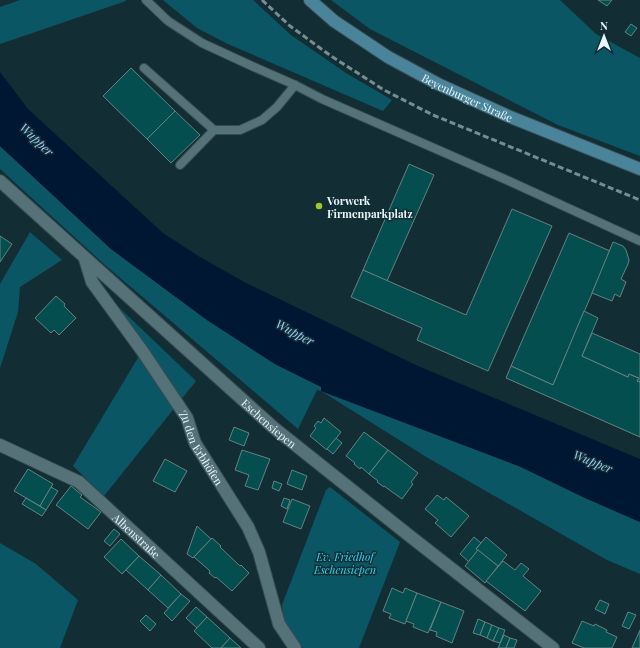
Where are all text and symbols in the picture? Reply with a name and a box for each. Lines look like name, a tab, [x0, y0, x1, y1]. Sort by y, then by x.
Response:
north arrow	[584, 16, 624, 56]
text: N	[600, 18, 608, 33]
street label: Beyenburger Straße	[420, 69, 515, 125]
water label: Wupper	[17, 119, 58, 160]
place label: Vorwerk Firmenparkplatz	[326, 193, 413, 221]
marker: Vorwerk Firmenparkplatz	[314, 201, 324, 211]
water label: Wupper	[273, 315, 318, 349]
street label: Eschensiepen	[239, 395, 300, 451]
street label: Zu den Erbhöfen	[176, 407, 227, 488]
water label: Wupper	[571, 446, 616, 476]
street label: Albenstraße	[109, 509, 164, 561]
park label: Ev. Friedhof Eschensiepen	[313, 549, 376, 577]

